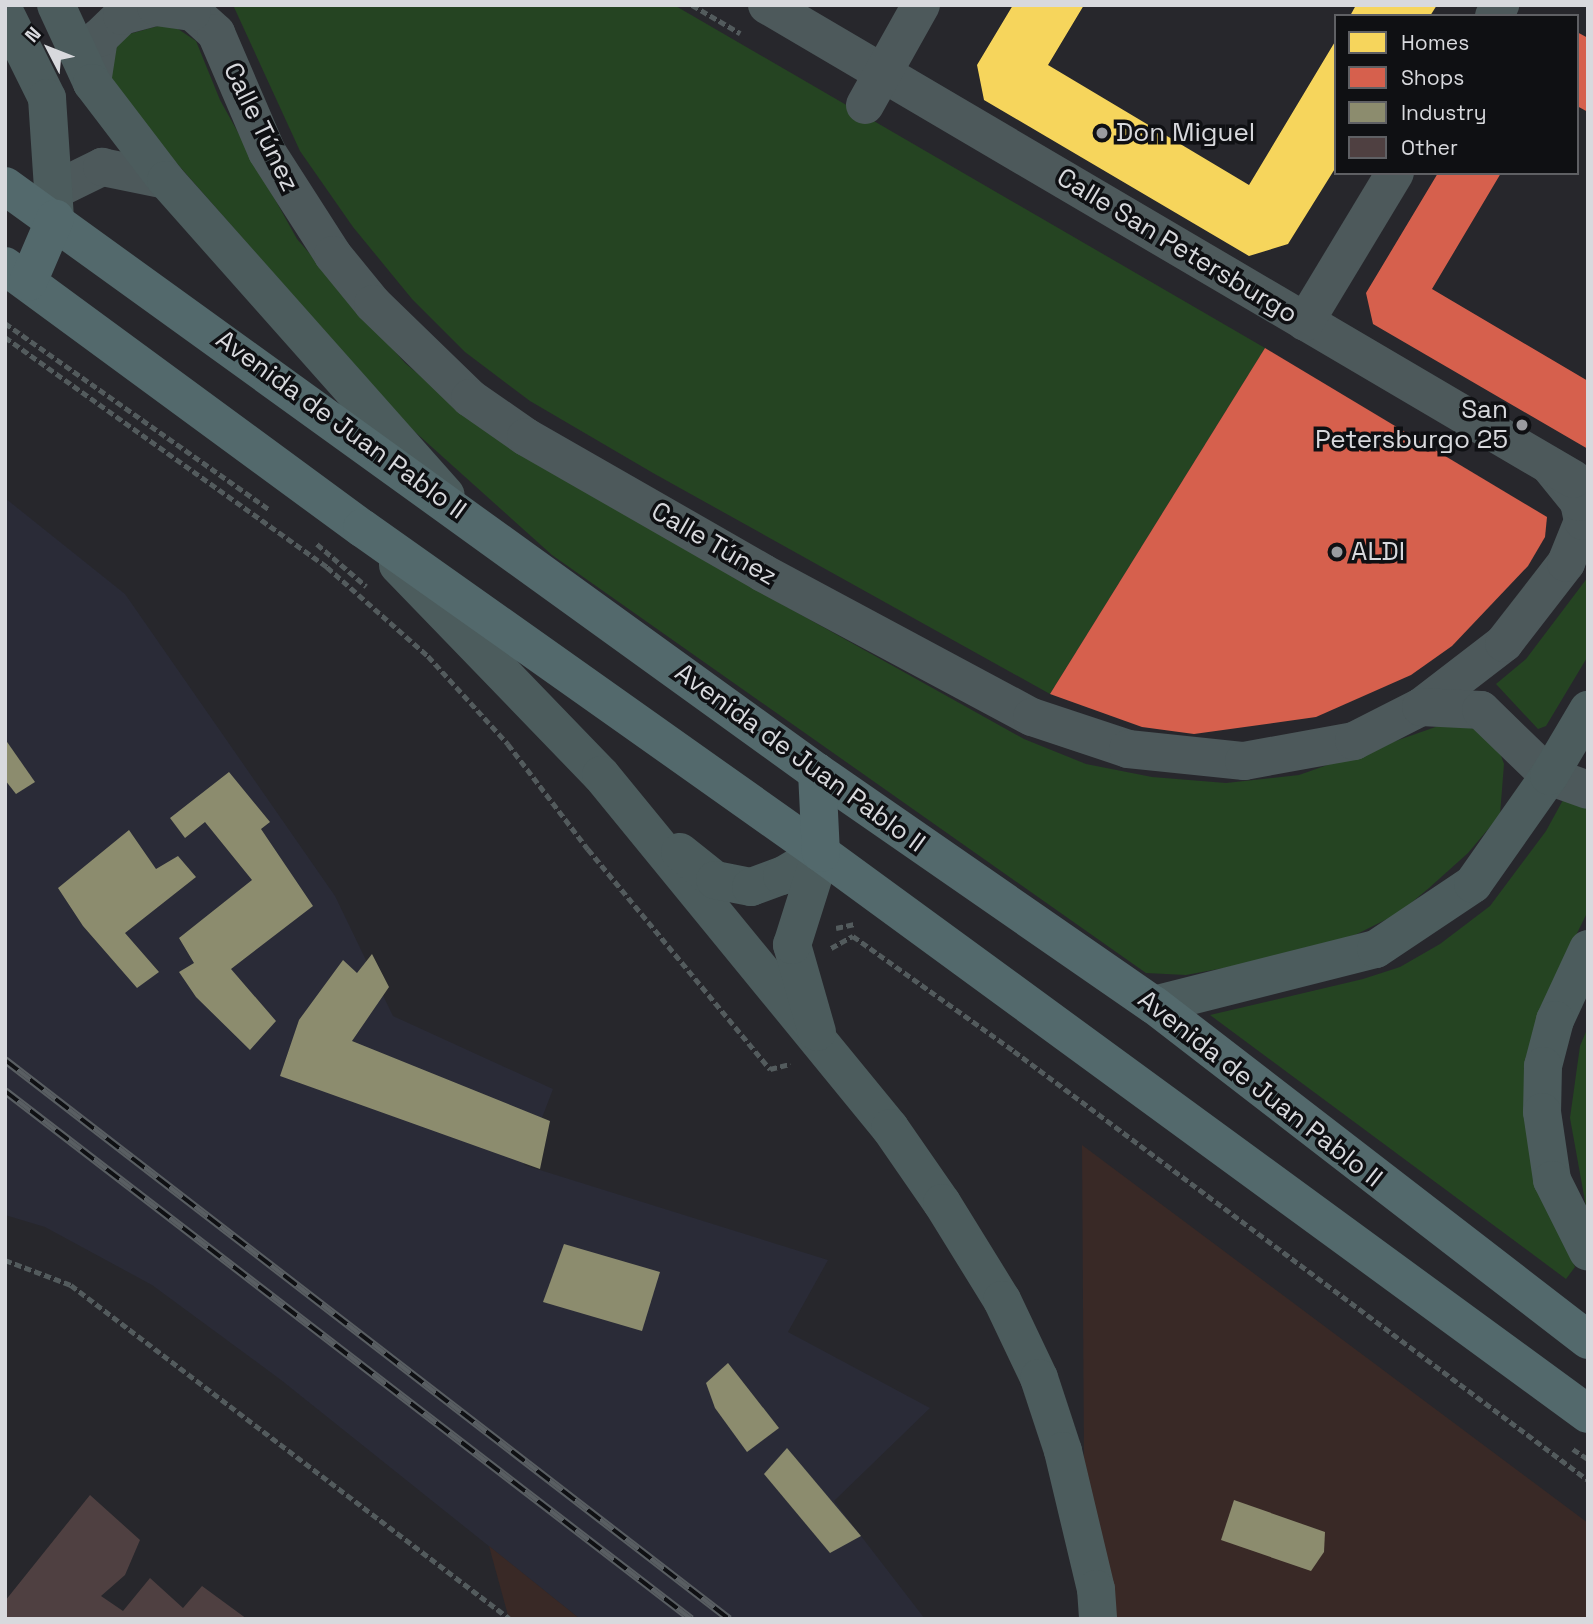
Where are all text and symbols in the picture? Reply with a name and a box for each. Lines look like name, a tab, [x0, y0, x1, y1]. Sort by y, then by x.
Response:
north arrow	[14, 14, 84, 84]
legend	[1334, 14, 1579, 175]
text: N	[19, 22, 47, 48]
text: Homes	[1401, 29, 1469, 56]
street label: Calle Túnez	[216, 57, 306, 197]
text: Shops	[1401, 64, 1464, 91]
text: Industry	[1401, 99, 1487, 126]
place label: Don Miguel	[1116, 117, 1255, 149]
marker: Don Miguel	[1094, 125, 1110, 141]
text: Other	[1401, 134, 1458, 161]
street label: Calle San Petersburgo	[1051, 162, 1303, 330]
street label: Avenida de Juan Pablo II	[210, 324, 472, 526]
place label: San Petersburgo 25	[1315, 394, 1508, 456]
marker: San Petersburgo 25	[1514, 417, 1530, 433]
street label: Calle Túnez	[646, 495, 782, 593]
place label: ALDI	[1351, 536, 1405, 568]
marker: ALDI	[1329, 544, 1345, 560]
street label: Avenida de Juan Pablo II	[669, 657, 931, 859]
street label: Avenida de Juan Pablo II	[1132, 984, 1388, 1194]

